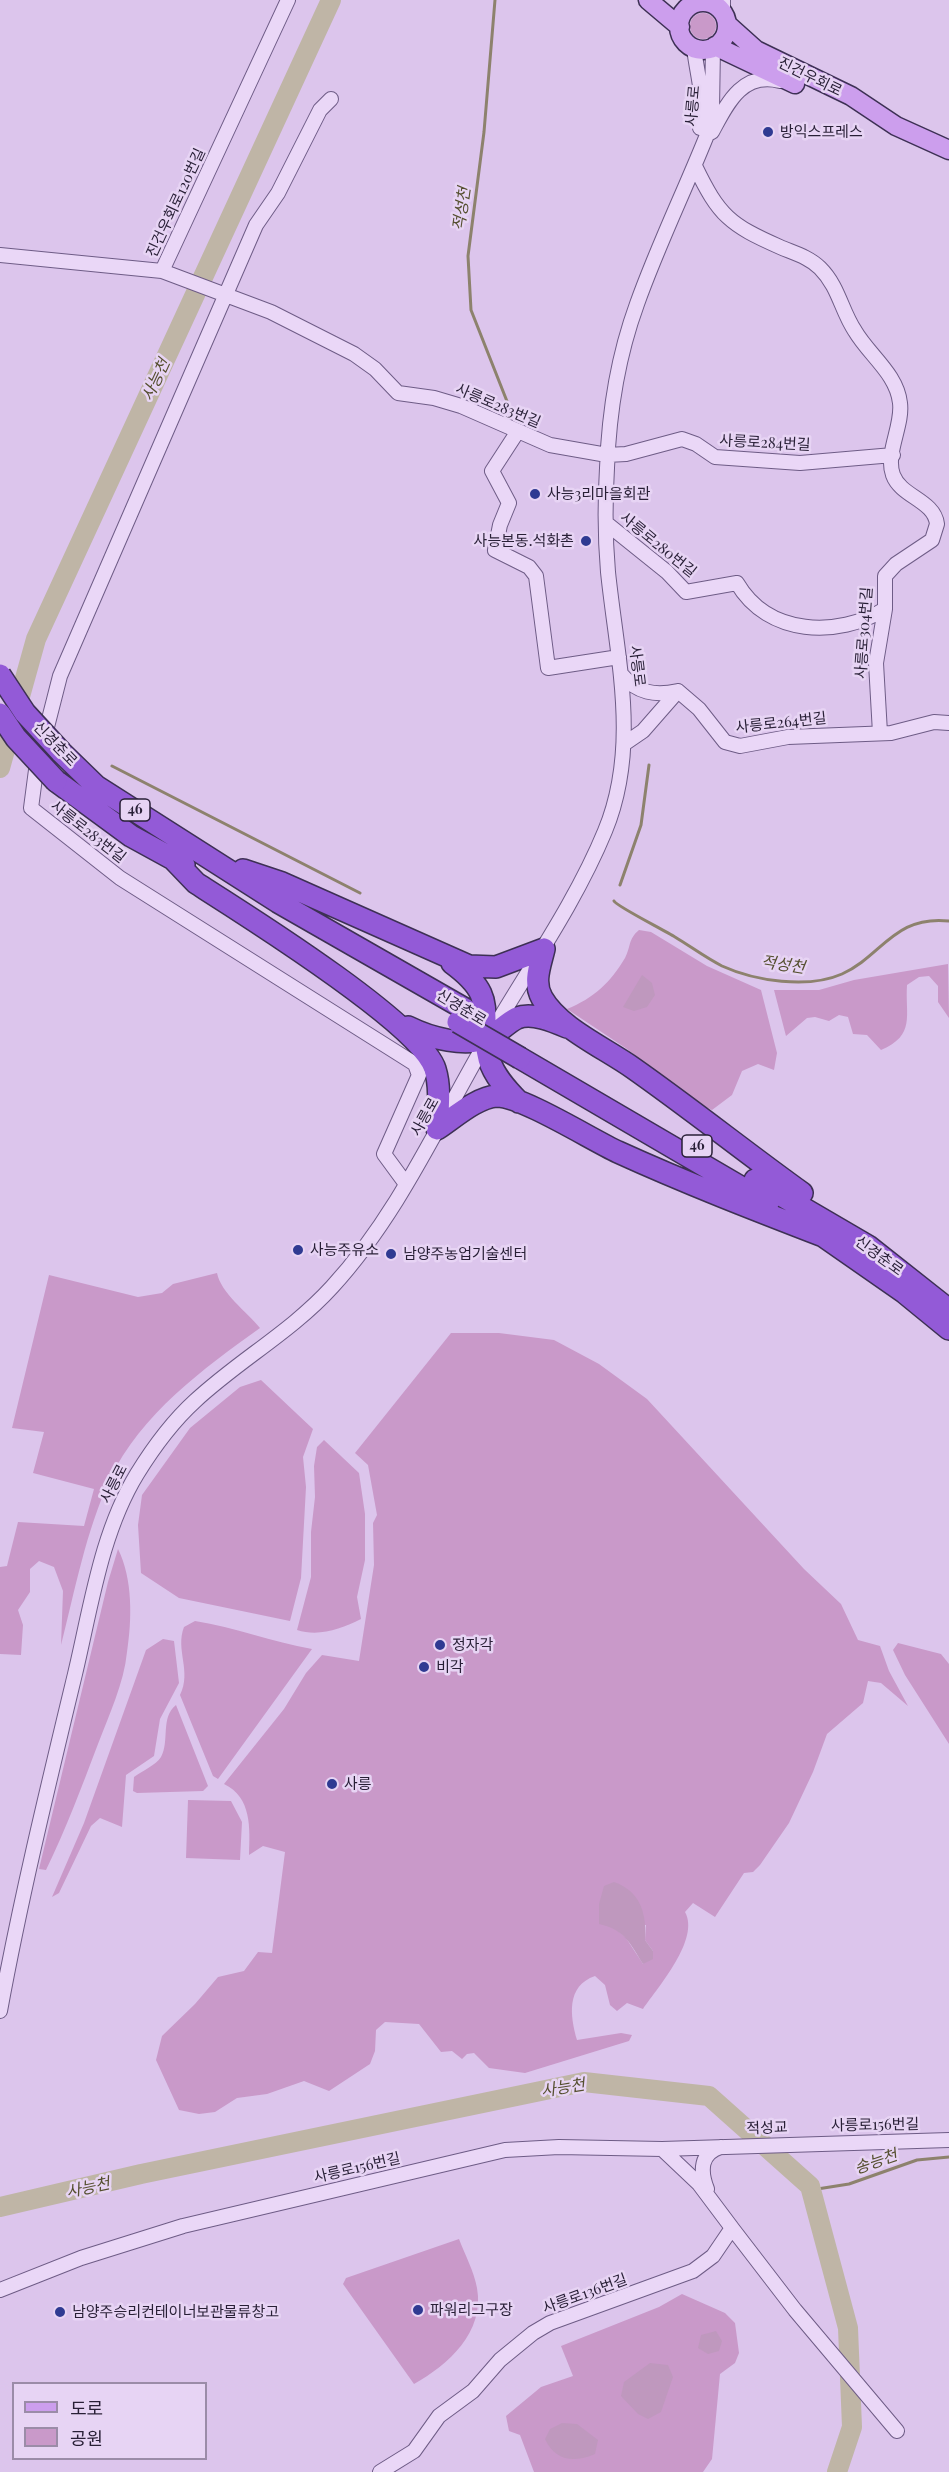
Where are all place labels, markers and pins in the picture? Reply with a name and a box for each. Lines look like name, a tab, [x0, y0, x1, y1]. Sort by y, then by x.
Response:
place label: 방익스프레스	[780, 123, 863, 141]
marker: 방익스프레스	[761, 125, 775, 139]
place label: 사능3리마을회관	[547, 485, 650, 503]
marker: 사능3리마을회관	[528, 487, 542, 501]
place label: 사능본동.석화촌	[474, 532, 574, 550]
marker: 사능본동.석화촌	[579, 534, 593, 548]
place label: 사능주유소	[310, 1241, 379, 1259]
marker: 사능주유소	[291, 1243, 305, 1257]
place label: 남양주농업기술센터	[403, 1245, 527, 1263]
marker: 남양주농업기술센터	[384, 1247, 398, 1261]
place label: 정자각	[452, 1636, 493, 1654]
marker: 정자각	[433, 1638, 447, 1652]
place label: 비각	[436, 1658, 464, 1676]
marker: 비각	[417, 1660, 431, 1674]
place label: 사릉	[344, 1775, 372, 1793]
marker: 사릉	[325, 1777, 339, 1791]
place label: 파워리그구장	[430, 2301, 513, 2319]
place label: 남양주승리컨테이너보관물류창고	[72, 2303, 279, 2321]
marker: 파워리그구장	[411, 2303, 425, 2317]
marker: 남양주승리컨테이너보관물류창고	[53, 2305, 67, 2319]

